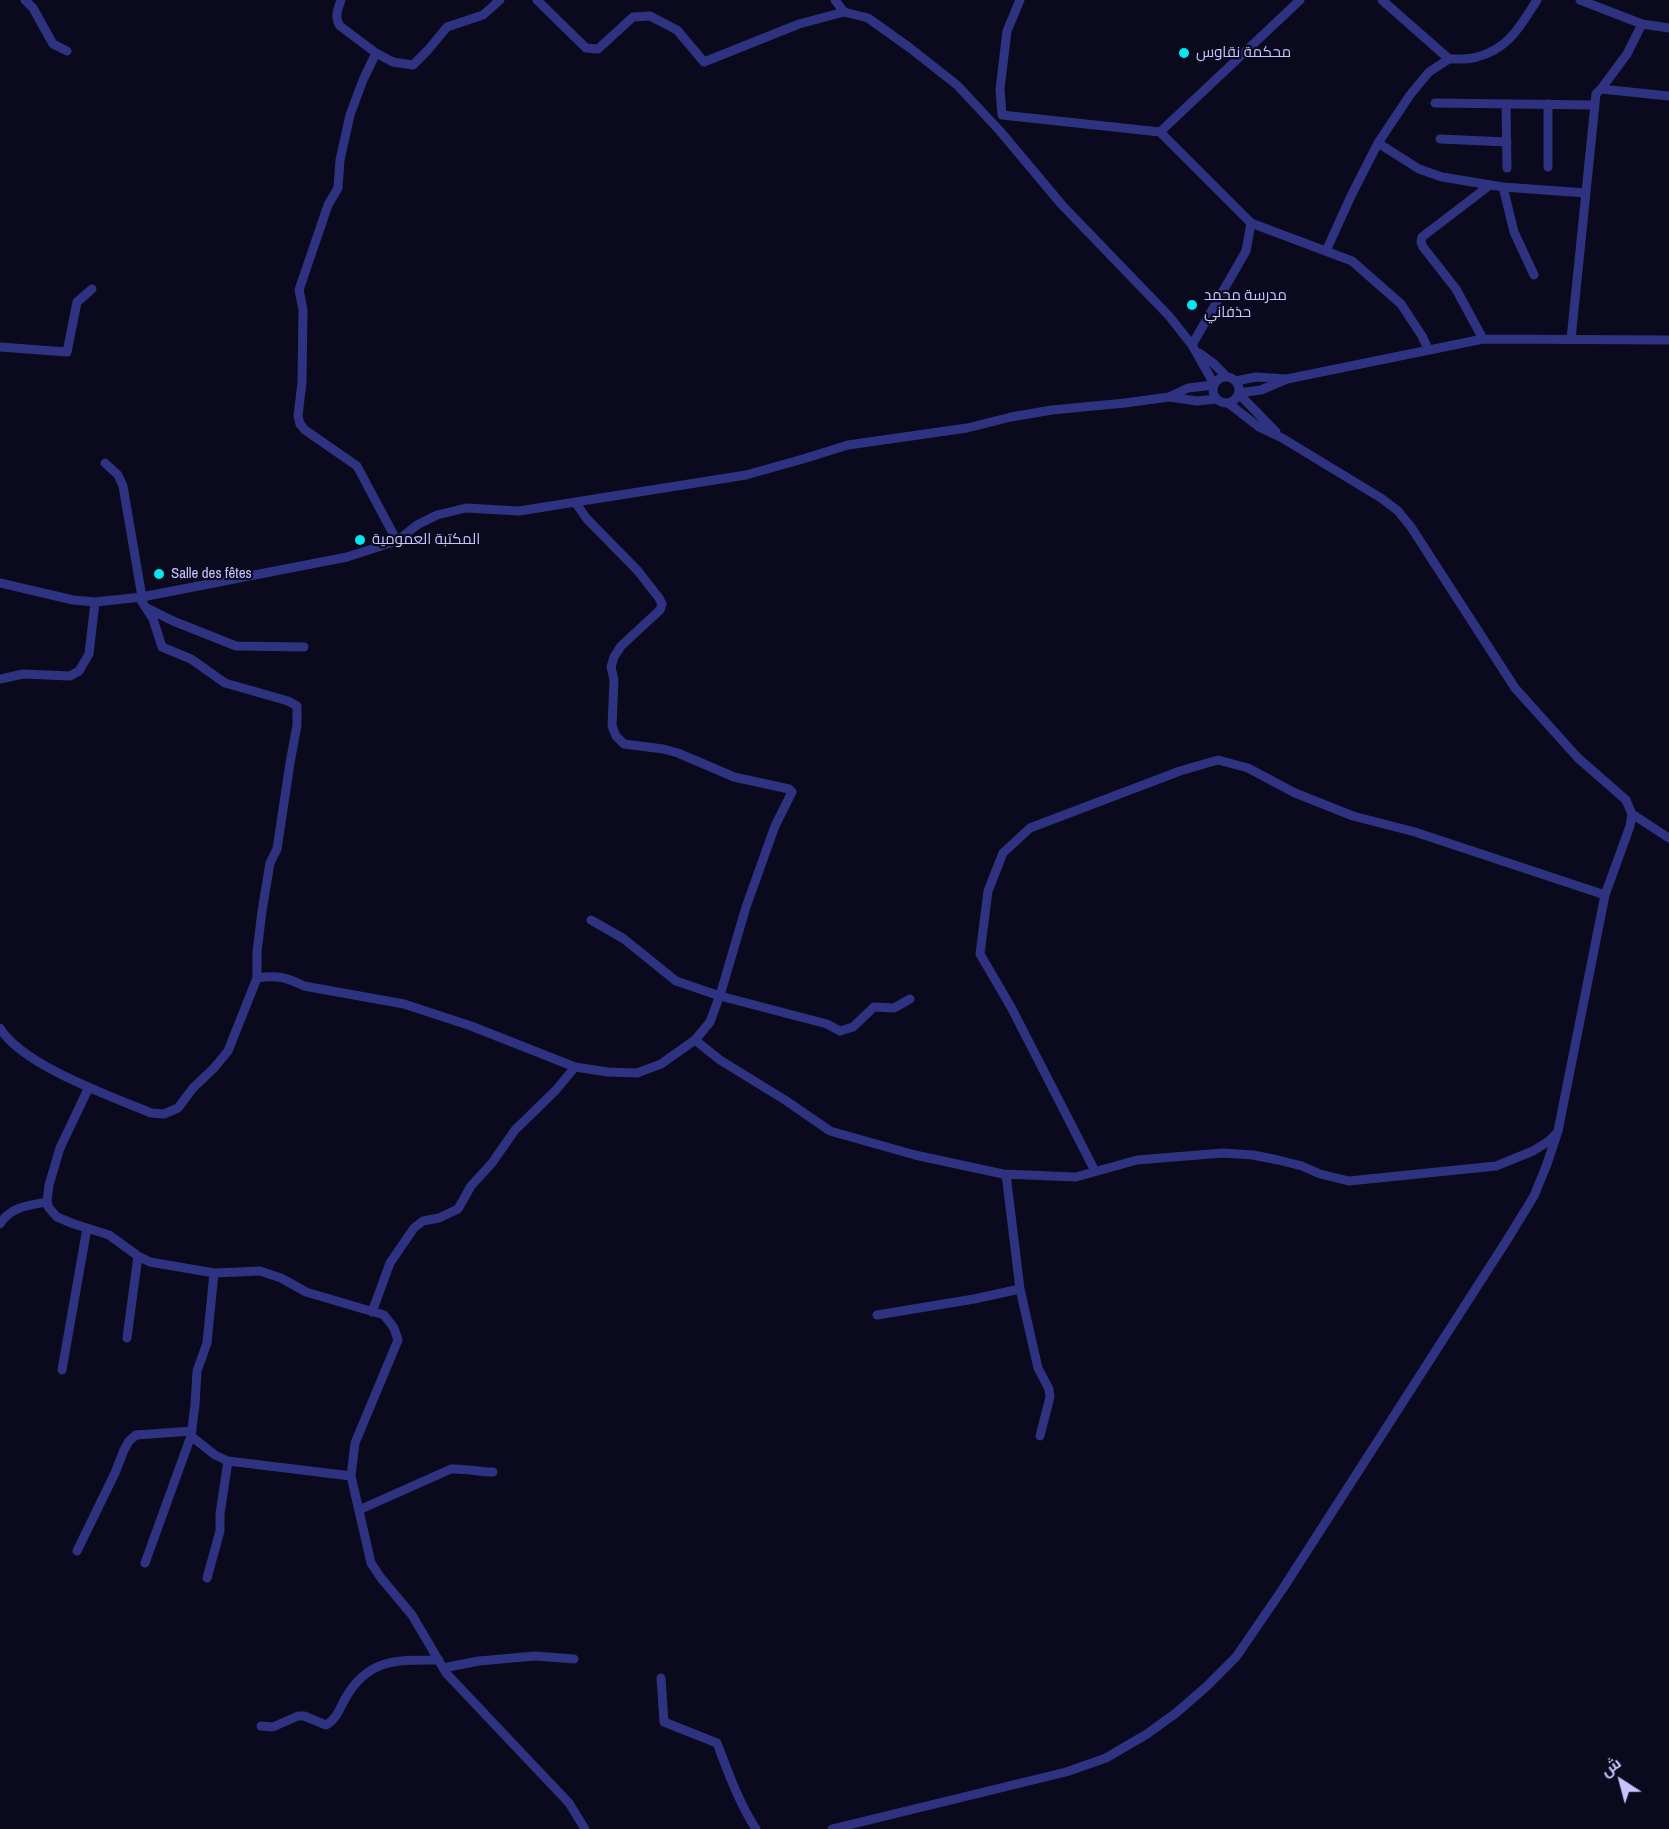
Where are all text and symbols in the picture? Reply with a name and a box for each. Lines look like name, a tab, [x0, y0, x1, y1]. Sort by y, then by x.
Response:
place label: محكمة نقاوس	[1196, 44, 1291, 62]
marker: محكمة نقاوس	[1177, 46, 1191, 60]
place label: مدرسة محمد حذفاني	[1204, 287, 1287, 322]
marker: مدرسة محمد حذفاني	[1185, 298, 1199, 312]
place label: المكتبة العمومية	[372, 531, 480, 549]
marker: المكتبة العمومية	[353, 533, 367, 547]
place label: Salle des fêtes	[171, 565, 252, 583]
marker: Salle des fêtes	[152, 567, 166, 581]
north arrow	[1591, 1751, 1651, 1811]
text: ش	[1596, 1752, 1625, 1781]

